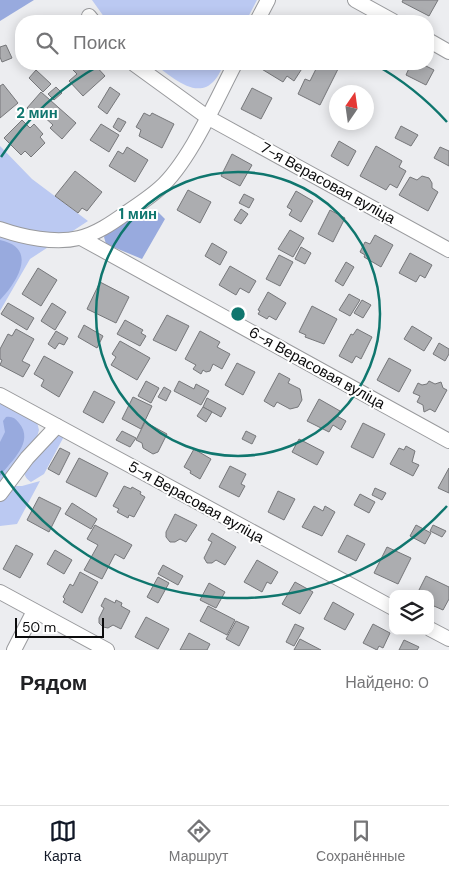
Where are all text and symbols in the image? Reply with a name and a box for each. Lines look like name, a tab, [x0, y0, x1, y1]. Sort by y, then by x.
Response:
search box	[15, 15, 434, 70]
icon: search	[33, 29, 61, 57]
text: Поиск	[73, 30, 126, 55]
north arrow	[329, 85, 374, 130]
text: 2 мин	[16, 103, 58, 123]
street label: 7-я Верасовая вуліца	[257, 138, 399, 229]
text: 1 мин	[119, 204, 157, 224]
centre of rings	[229, 305, 247, 323]
street label: 6-я Верасовая вуліца	[245, 322, 389, 414]
street label: 5-я Верасовая вуліца	[124, 456, 268, 548]
map controls	[389, 590, 434, 635]
button: layers	[389, 590, 434, 635]
scale bar	[15, 615, 104, 638]
text: 50 m	[22, 618, 56, 636]
text: Рядом	[20, 669, 87, 697]
text: Найдено: 0	[345, 672, 429, 693]
tab: Карта	[44, 817, 81, 865]
tab: Маршрут	[169, 817, 228, 865]
tab: Сохранённые	[316, 817, 405, 865]

